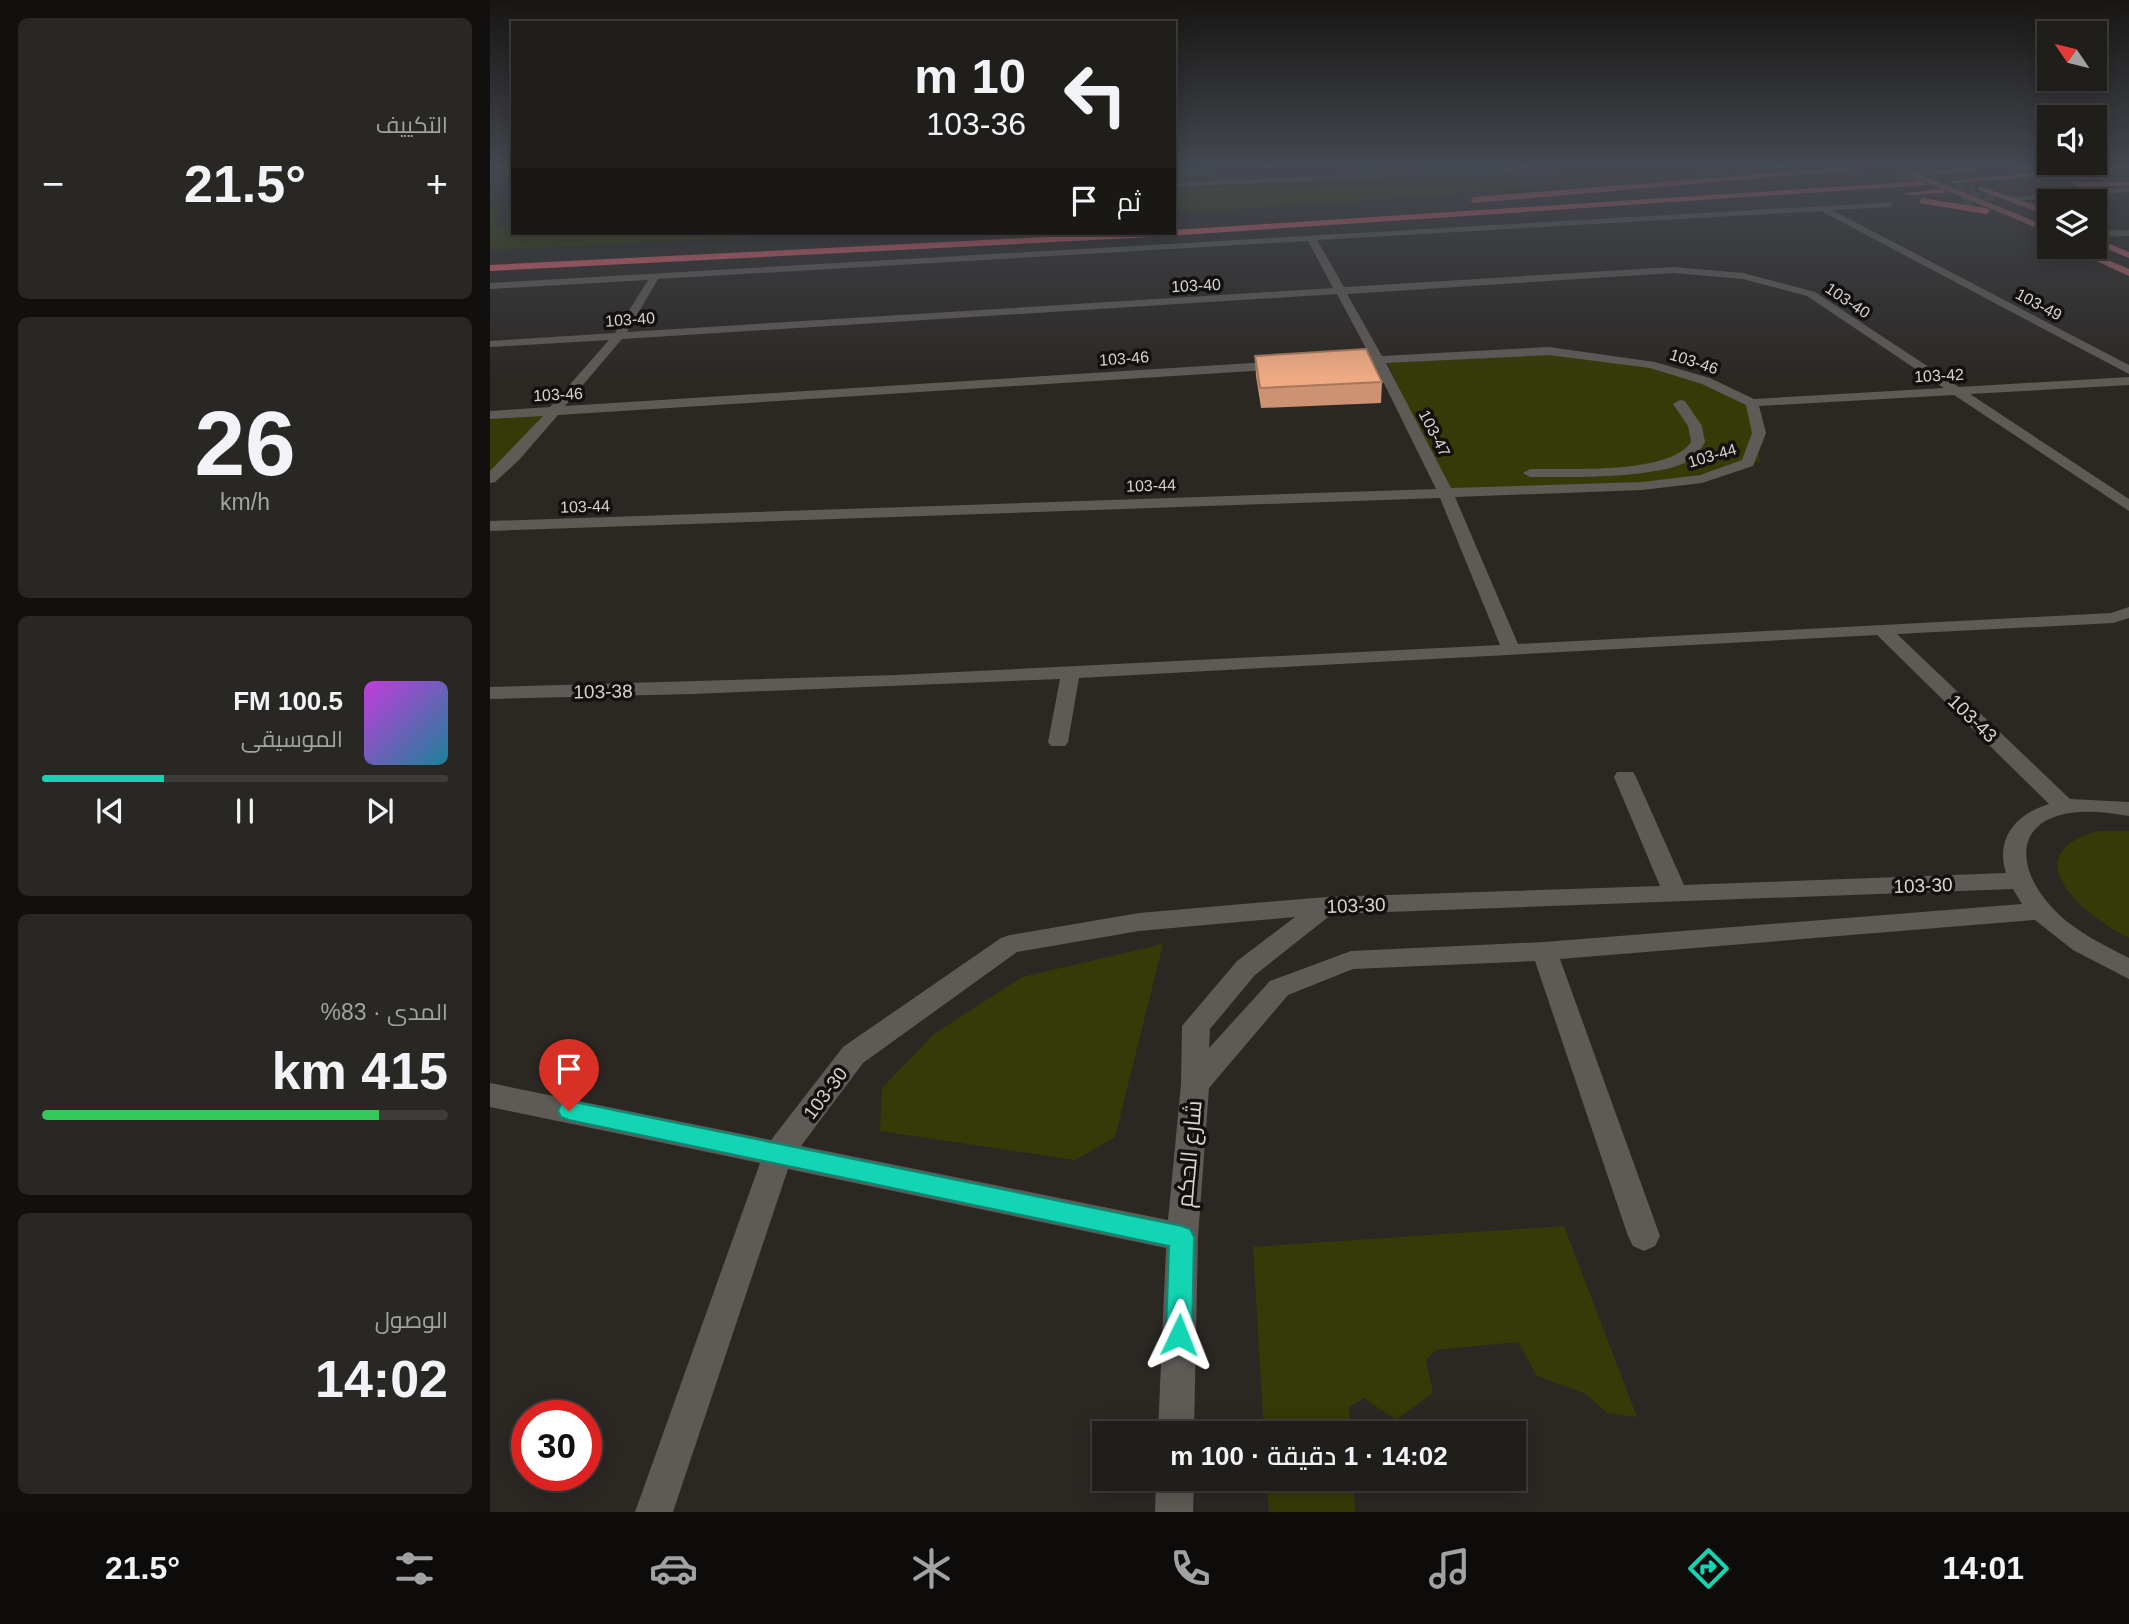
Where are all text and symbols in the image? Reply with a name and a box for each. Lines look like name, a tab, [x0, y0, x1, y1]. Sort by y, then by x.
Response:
north arrow	[2037, 21, 2107, 91]
map controls	[2037, 21, 2107, 259]
text: 10 m	[914, 49, 1026, 103]
icon: left	[1050, 49, 1141, 140]
button: sound	[2037, 105, 2107, 175]
text: 103-36	[926, 106, 1026, 142]
text: التكييف	[376, 112, 448, 138]
text: 21.5°	[184, 155, 306, 213]
text: −	[42, 163, 64, 205]
text: +	[426, 163, 448, 205]
icon: arrive	[1065, 182, 1103, 220]
text: ثم	[1117, 187, 1141, 217]
button: layers	[2037, 189, 2107, 259]
street label: 103-40	[1171, 276, 1221, 295]
street label: 103-40	[1822, 279, 1873, 321]
street label: 103-49	[2013, 285, 2065, 324]
street label: 103-40	[605, 309, 656, 330]
street label: 103-46	[1668, 346, 1720, 377]
street label: 103-46	[1099, 348, 1150, 369]
street label: 103-42	[1914, 366, 1964, 385]
street label: 103-46	[533, 385, 583, 404]
text: 26	[194, 393, 296, 494]
street label: 103-47	[1416, 407, 1453, 459]
street label: 103-44	[1686, 440, 1739, 471]
street label: 103-44	[1126, 476, 1176, 495]
text: km/h	[220, 489, 270, 515]
street label: 103-44	[560, 497, 610, 516]
street label: 103-38	[573, 680, 633, 703]
text: 100.5 FM	[233, 686, 343, 716]
street label: 103-43	[1944, 690, 2001, 746]
text: الموسيقى	[241, 726, 343, 752]
icon: previous	[91, 792, 129, 830]
icon: pause	[226, 792, 264, 830]
icon: next	[361, 792, 399, 830]
street label: 103-30	[1893, 874, 1953, 897]
street label: 103-30	[1326, 894, 1386, 917]
text: المدى · 83%	[321, 999, 448, 1025]
pin	[539, 1039, 599, 1111]
text: 415 km	[272, 1042, 448, 1100]
icon: arrive	[550, 1050, 588, 1088]
street label: 103-30	[799, 1063, 852, 1123]
street label: شارع الحكم	[1171, 1099, 1210, 1209]
position arrow	[1142, 1298, 1216, 1372]
text: الوصول	[375, 1307, 448, 1333]
text: 14:02	[315, 1350, 448, 1408]
speed limit sign: 30	[511, 1400, 602, 1491]
text: 14:02 · 1 دقيقة · 100 m	[1170, 1441, 1448, 1471]
icon: filters	[390, 1544, 439, 1593]
icon: car	[649, 1544, 698, 1593]
icon: climate	[907, 1544, 956, 1593]
icon: phone	[1166, 1544, 1215, 1593]
icon: music	[1425, 1544, 1474, 1593]
icon: directions	[1684, 1544, 1733, 1593]
text: 21.5°	[105, 1550, 180, 1586]
text: 14:01	[1942, 1550, 2024, 1586]

